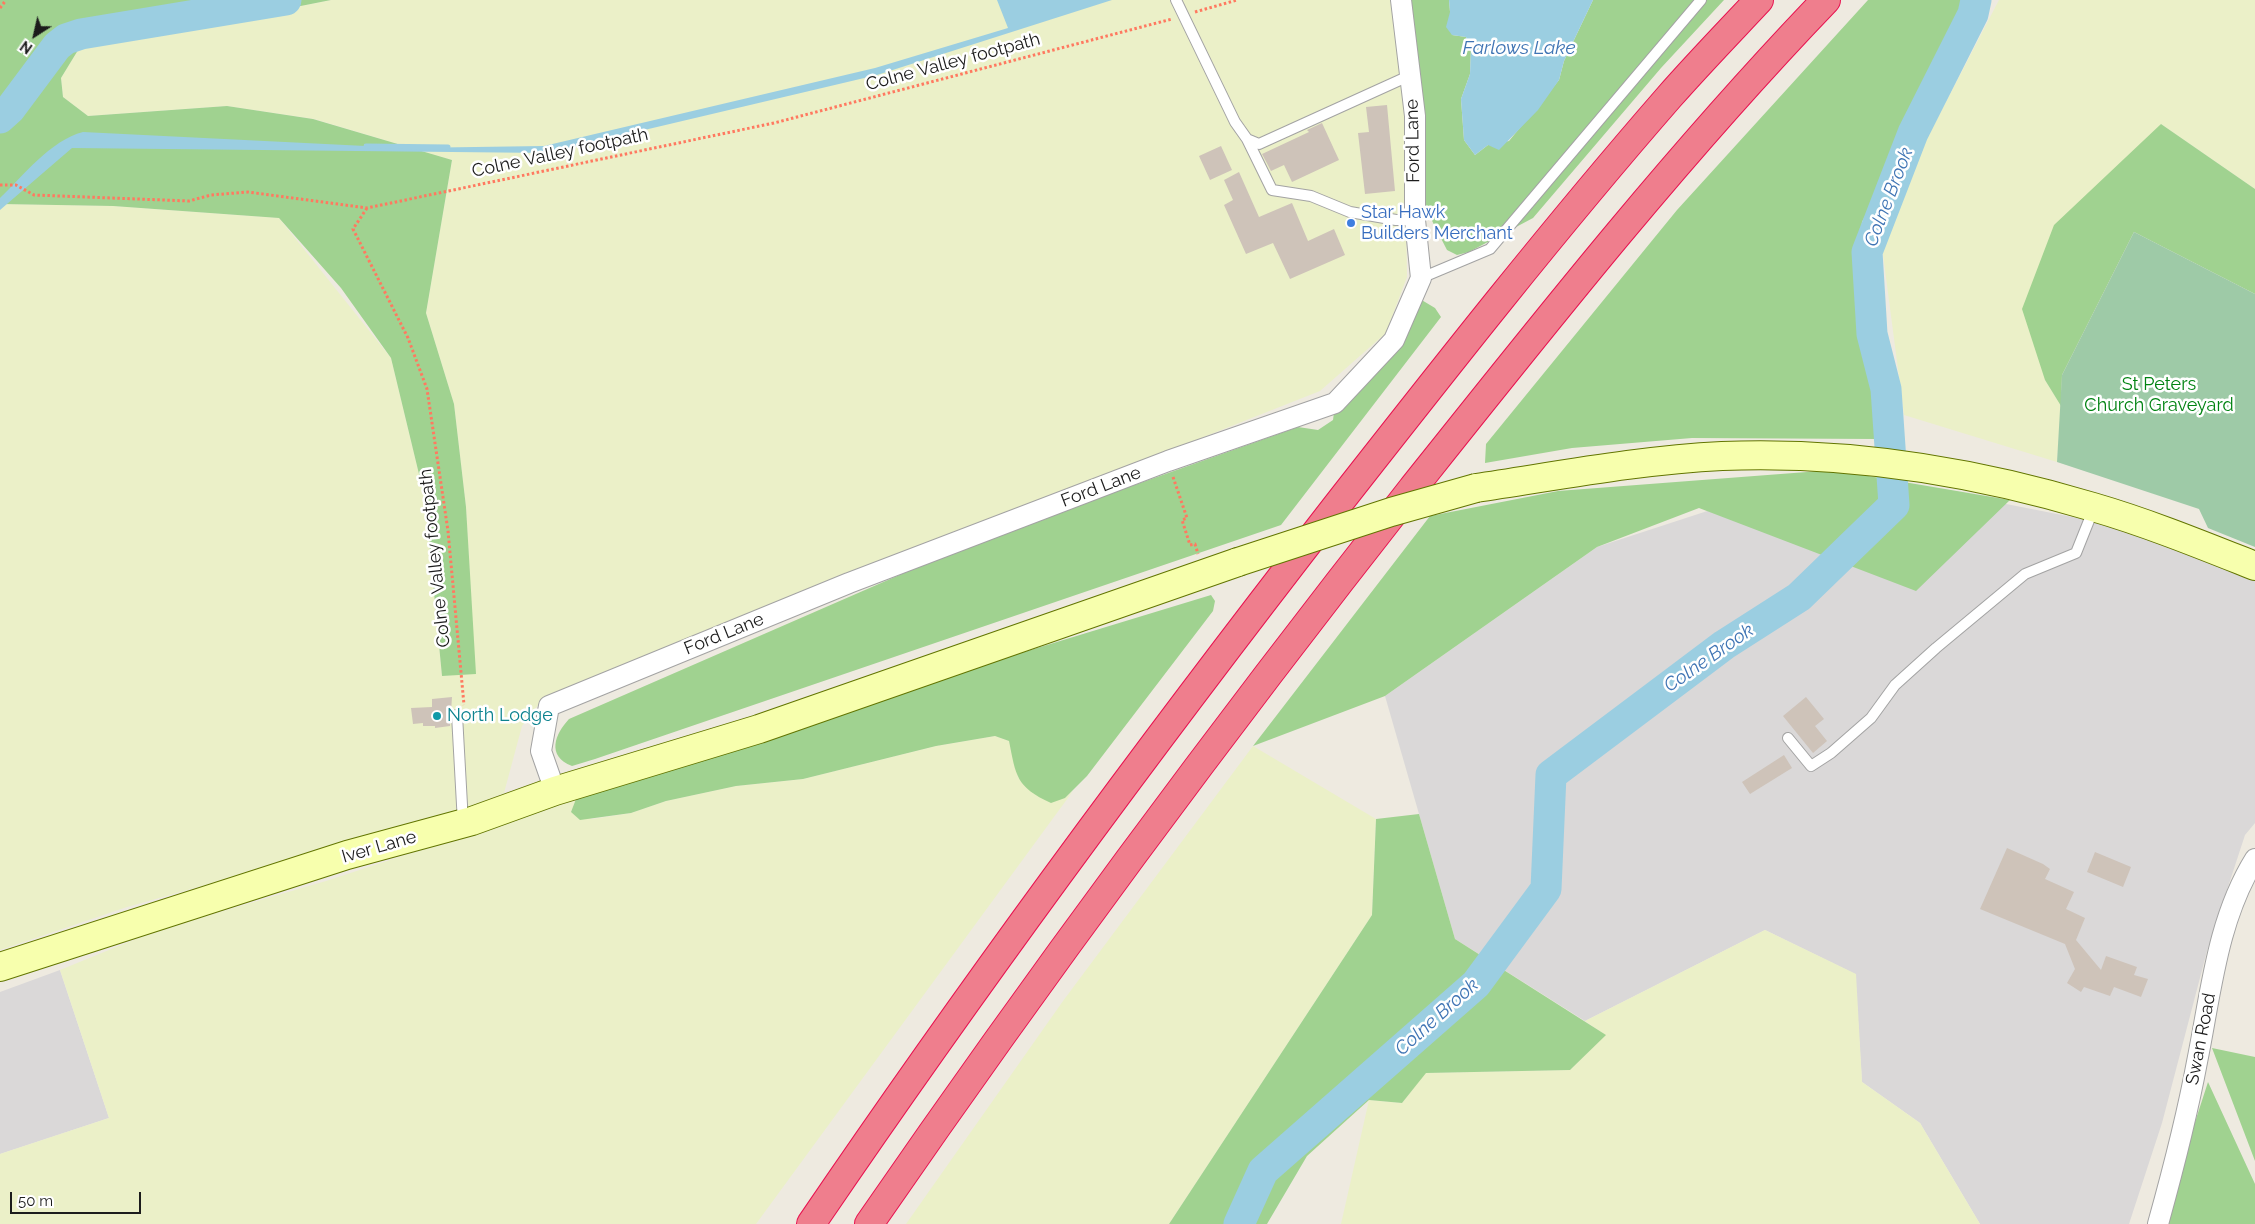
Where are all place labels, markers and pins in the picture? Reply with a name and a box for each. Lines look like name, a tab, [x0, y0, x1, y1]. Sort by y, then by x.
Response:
place label: Star Hawk Builders Merchant	[1361, 202, 1513, 244]
marker: Star Hawk Builders Merchant	[1345, 217, 1357, 229]
place label: North Lodge	[447, 705, 553, 727]
marker: North Lodge	[431, 710, 443, 722]

